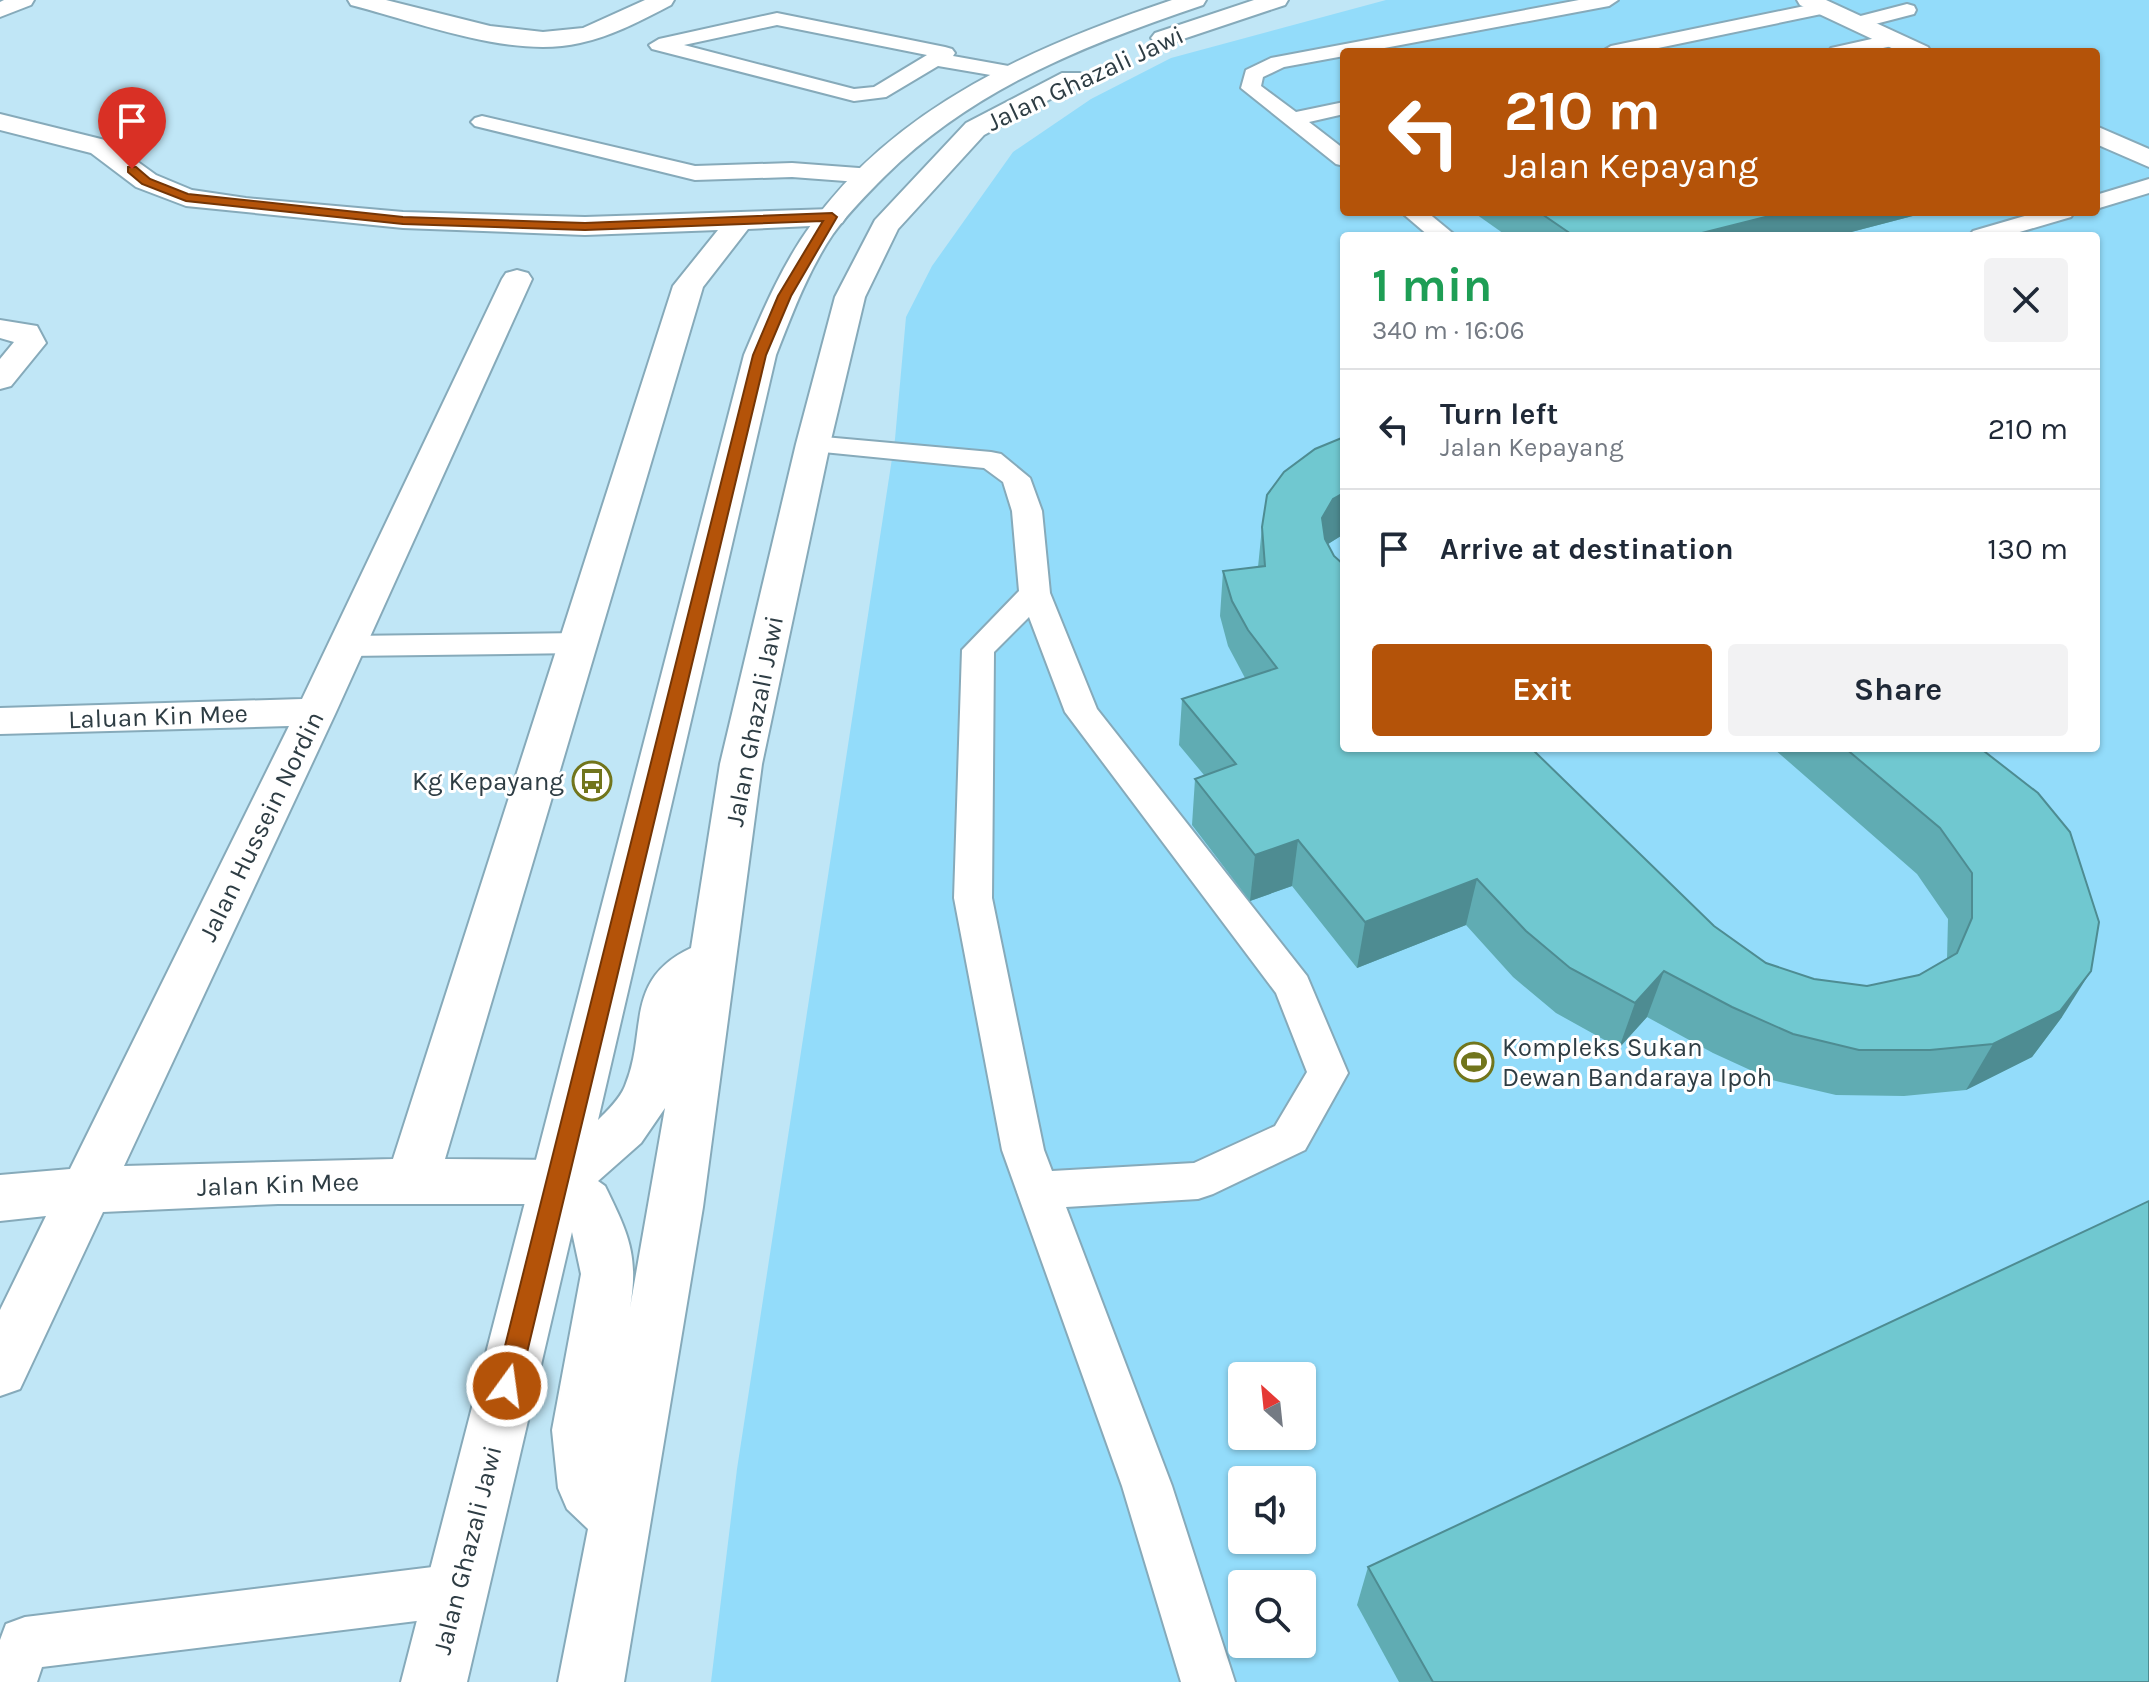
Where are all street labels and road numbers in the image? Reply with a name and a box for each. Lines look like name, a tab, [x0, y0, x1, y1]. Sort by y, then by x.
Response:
street label: Jalan Ghazali Jawi	[982, 19, 1189, 138]
street label: Jalan Ghazali Jawi	[719, 613, 790, 829]
street label: Laluan Kin Mee	[68, 698, 248, 735]
street label: Jalan Hussein Nordin	[192, 706, 331, 946]
street label: Jalan Kin Mee	[196, 1166, 360, 1203]
street label: Jalan Ghazali Jawi	[427, 1442, 508, 1658]

